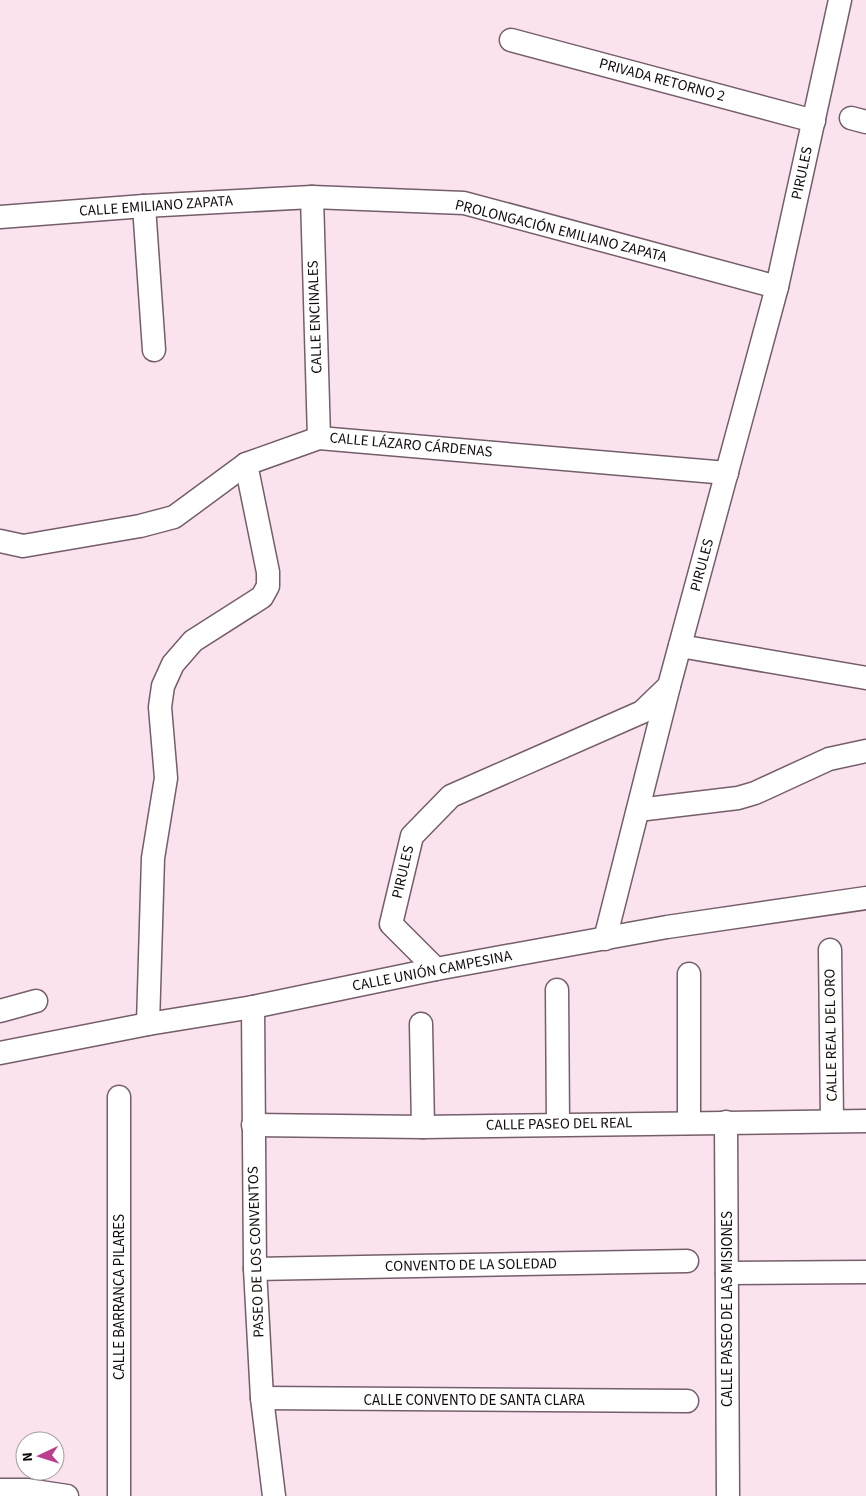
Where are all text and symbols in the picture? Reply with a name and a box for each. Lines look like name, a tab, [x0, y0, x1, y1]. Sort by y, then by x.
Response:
street label: PRIVADA RETORNO 2	[597, 53, 727, 107]
street label: PIRULES	[786, 144, 818, 202]
street label: CALLE EMILIANO ZAPATA	[79, 190, 234, 222]
street label: PROLONGACIÓN EMILIANO ZAPATA	[453, 194, 670, 268]
street label: CALLE ENCINALES	[303, 260, 327, 374]
street label: CALLE LÁZARO CÁRDENAS	[329, 427, 493, 463]
street label: PIRULES	[685, 536, 719, 594]
street label: PIRULES	[387, 843, 419, 901]
street label: CALLE UNIÓN CAMPESINA	[350, 945, 514, 997]
street label: CALLE REAL DEL ORO	[819, 968, 843, 1102]
street label: CALLE PASEO DEL REAL	[486, 1112, 632, 1136]
street label: PASEO DE LOS CONVENTOS	[243, 1166, 269, 1338]
street label: CALLE PASEO DE LAS MISIONES	[717, 1211, 738, 1407]
street label: CALLE BARRANCA PILARES	[109, 1214, 130, 1380]
street label: CONVENTO DE LA SOLEDAD	[385, 1253, 557, 1277]
street label: CALLE CONVENTO DE SANTA CLARA	[363, 1390, 585, 1411]
north arrow	[15, 1431, 65, 1481]
text: N	[18, 1451, 38, 1462]

